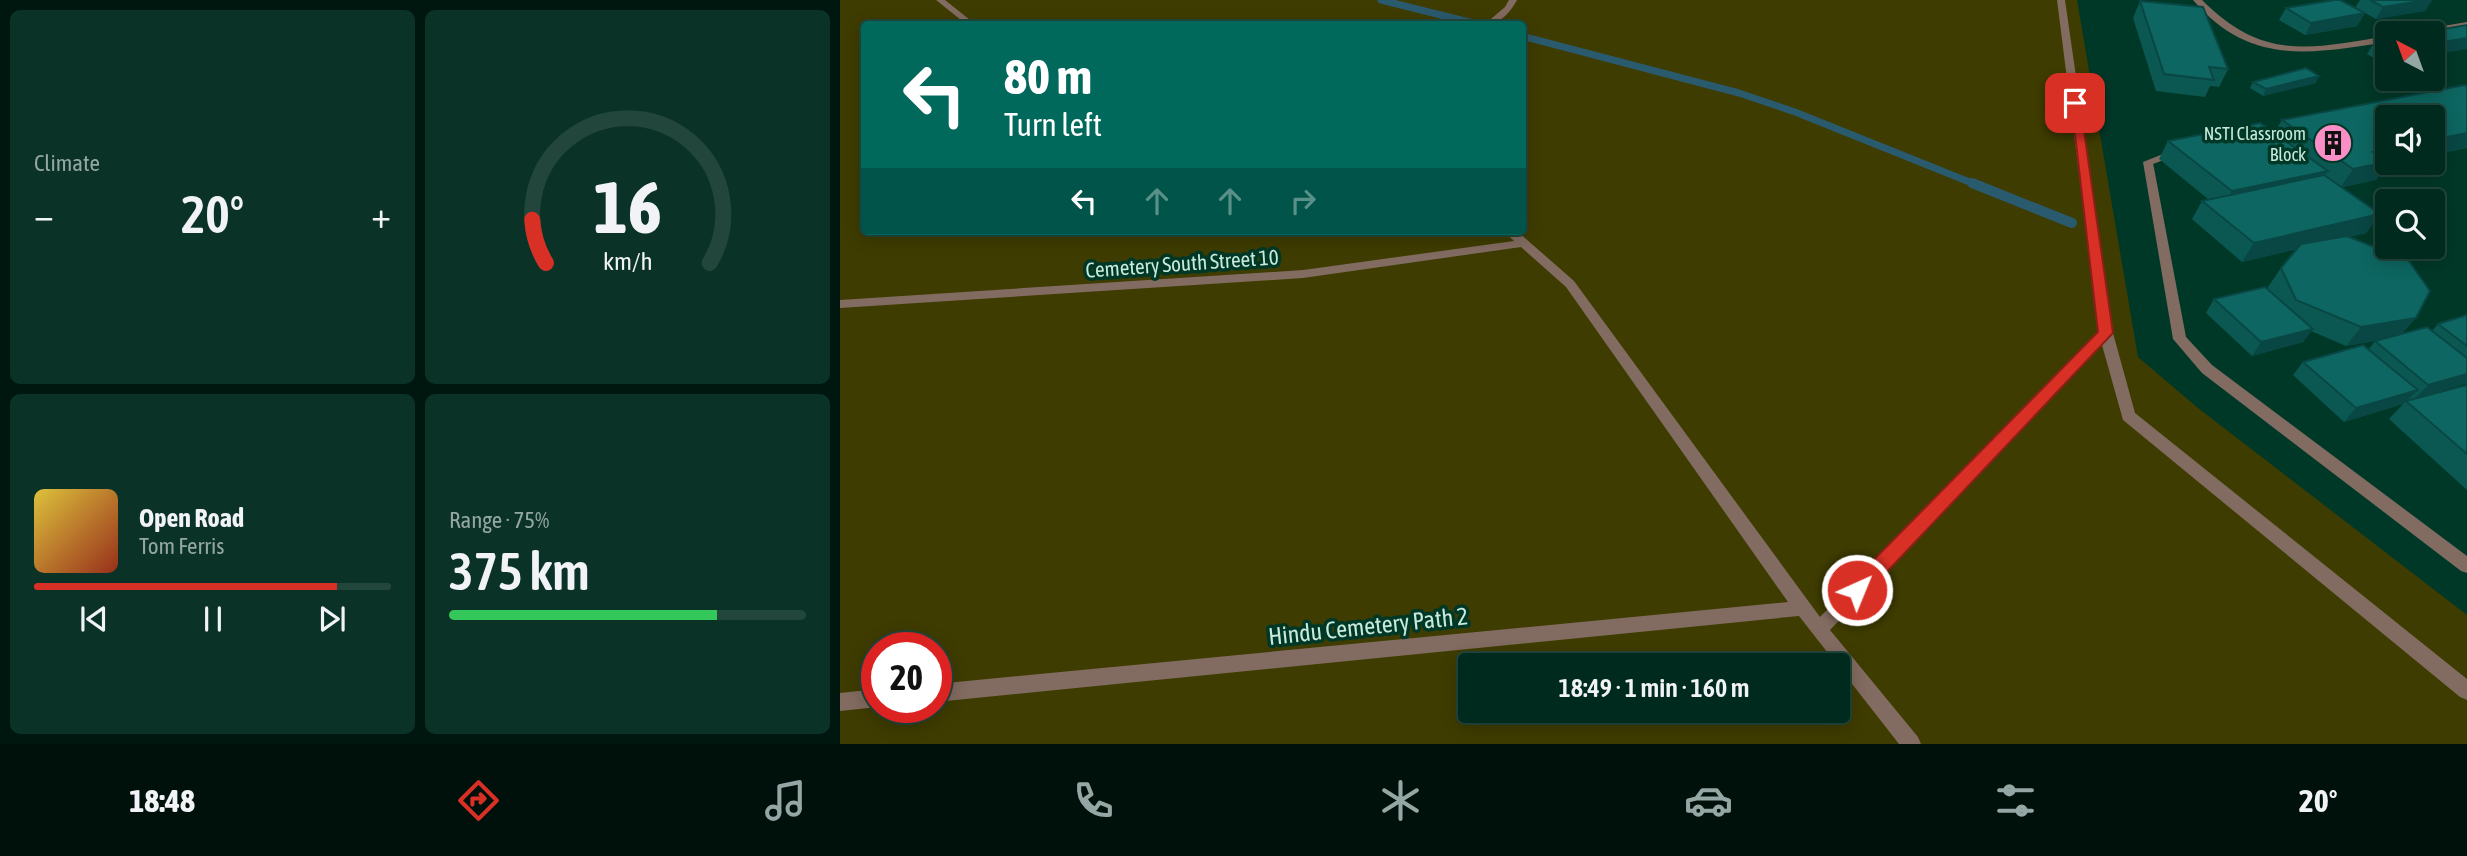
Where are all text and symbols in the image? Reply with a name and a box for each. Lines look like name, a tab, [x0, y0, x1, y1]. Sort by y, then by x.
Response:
north arrow	[2375, 21, 2445, 91]
map controls	[2375, 21, 2445, 259]
text: 80 m	[1004, 48, 1092, 104]
icon: left	[889, 49, 980, 140]
pin	[2045, 73, 2105, 133]
icon: arrive	[2056, 84, 2094, 122]
button: sound	[2375, 105, 2445, 175]
text: Turn left	[1004, 106, 1102, 143]
building icon: NSTI Classroom Block	[2312, 122, 2354, 164]
place label: NSTI Classroom Block	[2204, 123, 2306, 165]
text: Climate	[34, 150, 100, 176]
text: 16	[593, 165, 662, 248]
icon: left	[1065, 182, 1103, 220]
icon: ahead	[1138, 182, 1176, 220]
icon: ahead	[1211, 182, 1249, 220]
icon: right	[1284, 182, 1322, 220]
text: 20°	[181, 184, 244, 244]
button: search	[2375, 189, 2445, 259]
text: −	[34, 193, 54, 236]
text: +	[371, 193, 391, 236]
street label: Cemetery South Street 10	[1085, 244, 1279, 282]
text: km/h	[603, 247, 652, 275]
text: Open Road	[139, 503, 244, 533]
text: Range · 75%	[449, 507, 549, 533]
text: Tom Ferris	[139, 533, 224, 559]
text: 375 km	[449, 541, 590, 601]
position arrow	[1820, 553, 1894, 627]
icon: previous	[75, 600, 113, 638]
icon: pause	[194, 600, 232, 638]
icon: next	[313, 600, 351, 638]
street label: Hindu Cemetery Path 2	[1267, 602, 1469, 650]
speed limit sign: 20	[861, 632, 952, 723]
text: 18:49 · 1 min · 160 m	[1559, 673, 1749, 703]
icon: directions	[454, 776, 503, 825]
icon: music	[761, 776, 810, 825]
icon: phone	[1069, 776, 1118, 825]
icon: climate	[1376, 776, 1425, 825]
icon: car	[1684, 776, 1733, 825]
icon: filters	[1991, 776, 2040, 825]
text: 18:48	[129, 782, 195, 819]
text: 20°	[2299, 782, 2338, 819]

